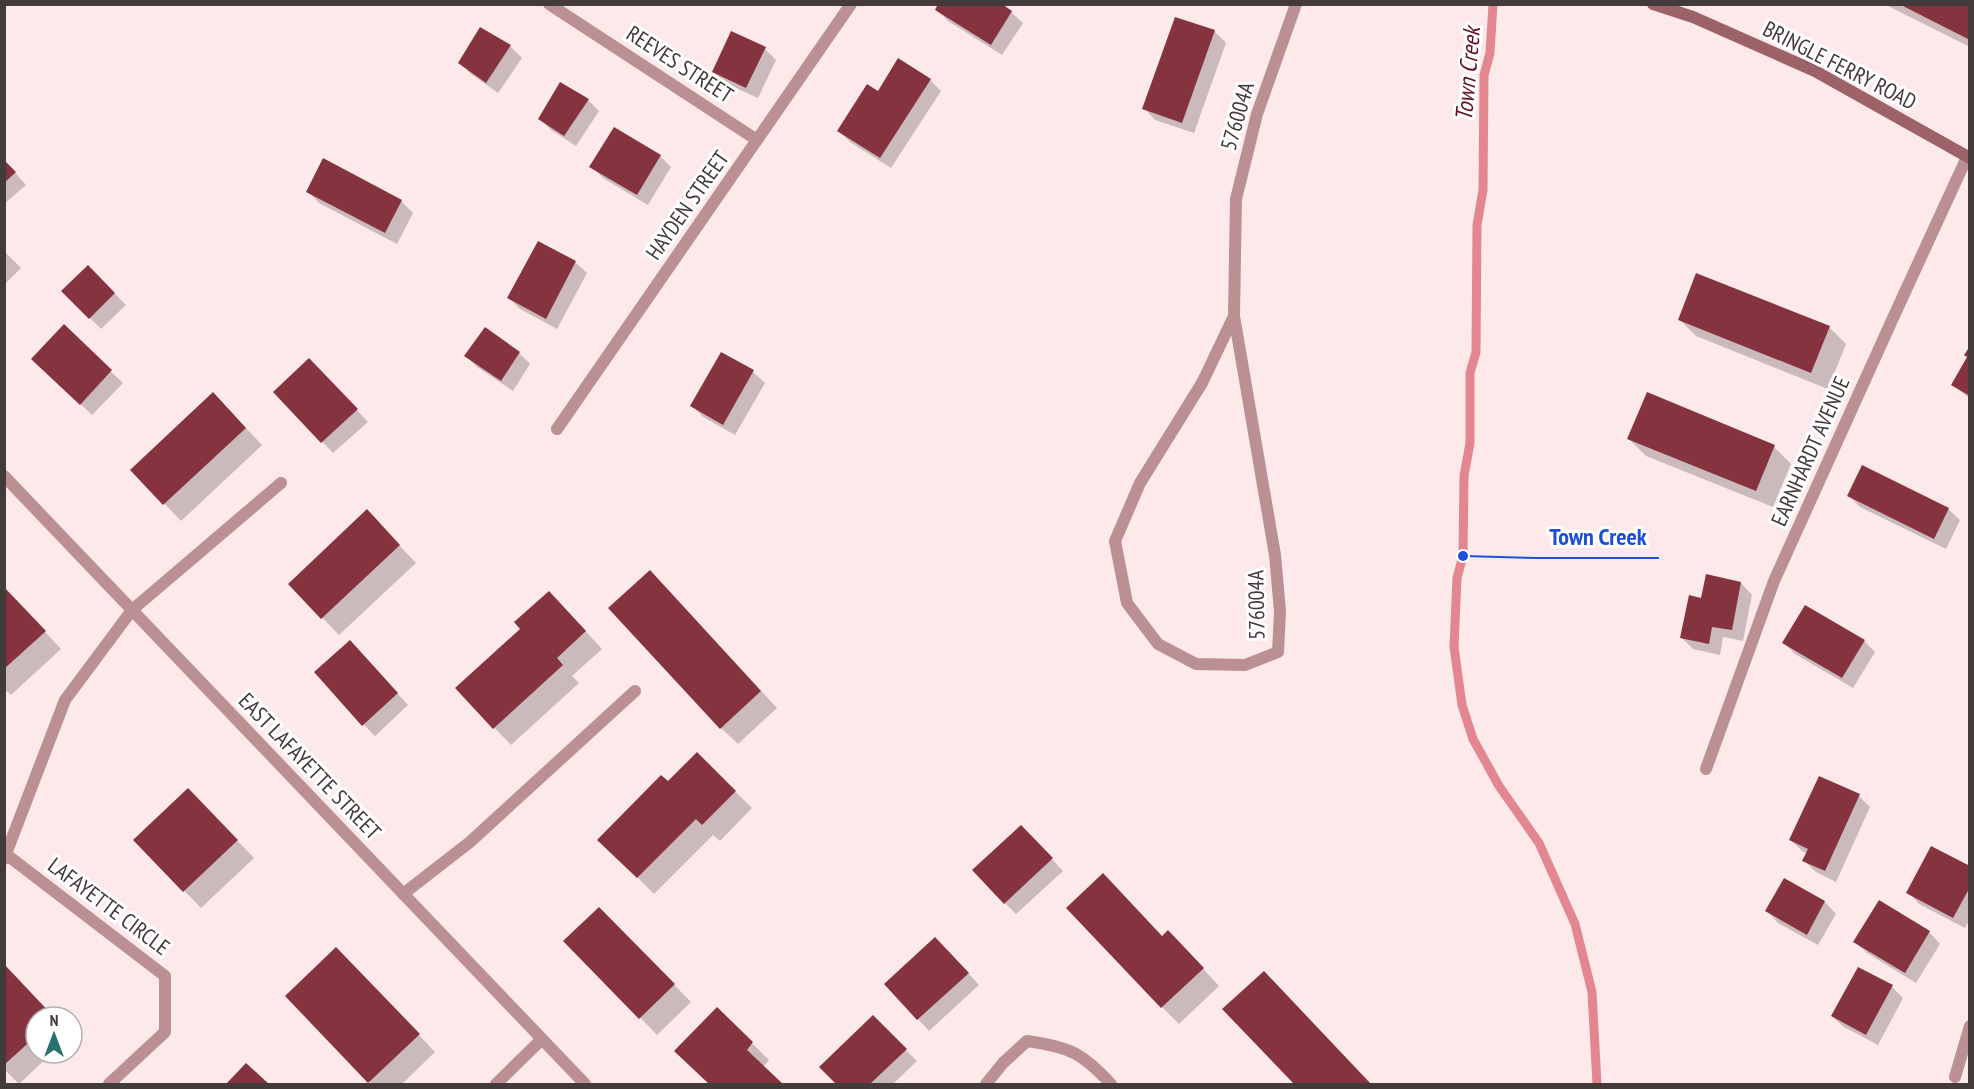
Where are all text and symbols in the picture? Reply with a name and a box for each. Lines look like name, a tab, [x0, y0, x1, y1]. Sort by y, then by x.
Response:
street label: BRINGLE FERRY ROAD	[1759, 14, 1921, 116]
street label: REEVES STREET	[621, 19, 739, 109]
water label: Town Creek	[1448, 23, 1487, 122]
street label: 576004A	[1214, 78, 1260, 153]
street label: HAYDEN STREET	[639, 145, 735, 265]
street label: EARNHARDT AVENUE	[1764, 372, 1856, 530]
callout: Town Creek	[1538, 516, 1659, 558]
text: Town Creek	[1549, 521, 1647, 552]
street label: 576004A	[1241, 569, 1271, 640]
street label: EAST LAFAYETTE STREET	[233, 687, 387, 845]
street label: LAFAYETTE CIRCLE	[43, 851, 175, 961]
north arrow	[24, 1005, 84, 1065]
text: N	[50, 1010, 58, 1030]

